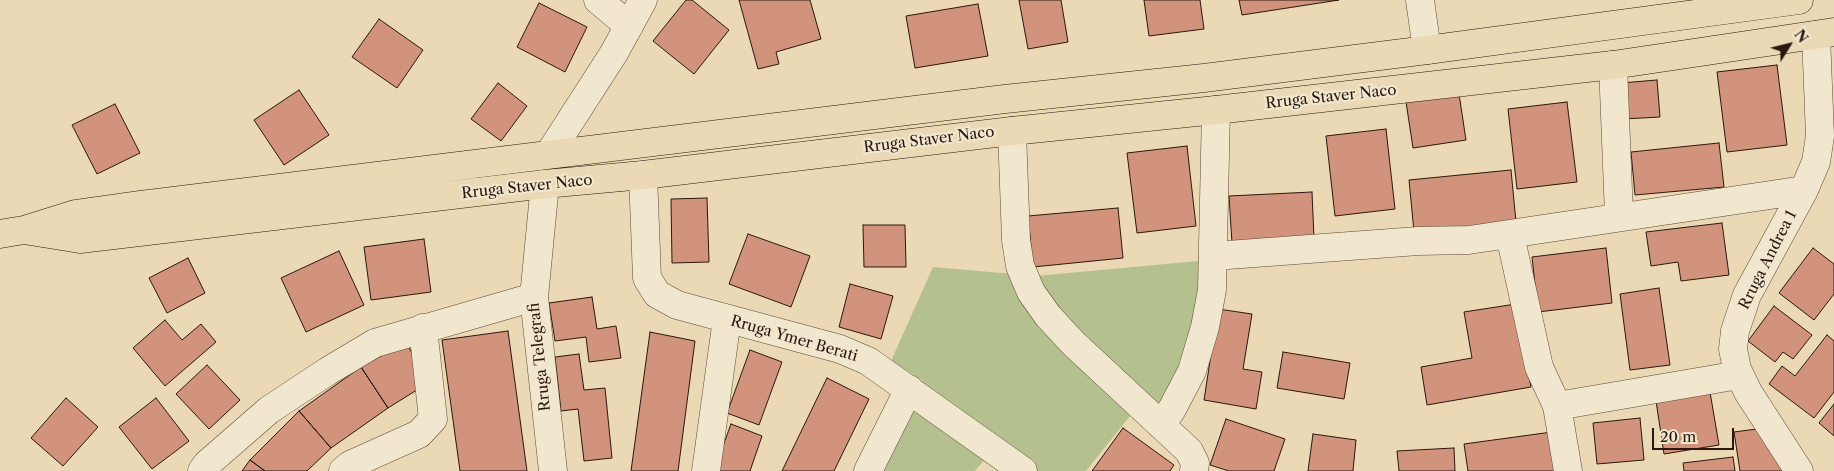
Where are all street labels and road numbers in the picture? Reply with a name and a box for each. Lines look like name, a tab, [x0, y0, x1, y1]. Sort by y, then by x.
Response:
street label: Rruga Staver Naco	[1265, 81, 1397, 113]
street label: Rruga Staver Naco	[863, 123, 995, 157]
street label: Rruga Staver Naco	[461, 171, 593, 203]
street label: Rruga Andrea 1	[1735, 208, 1801, 312]
street label: Rruga Telegrafi	[525, 302, 555, 412]
street label: Rruga Ymer Berati	[728, 312, 860, 366]

